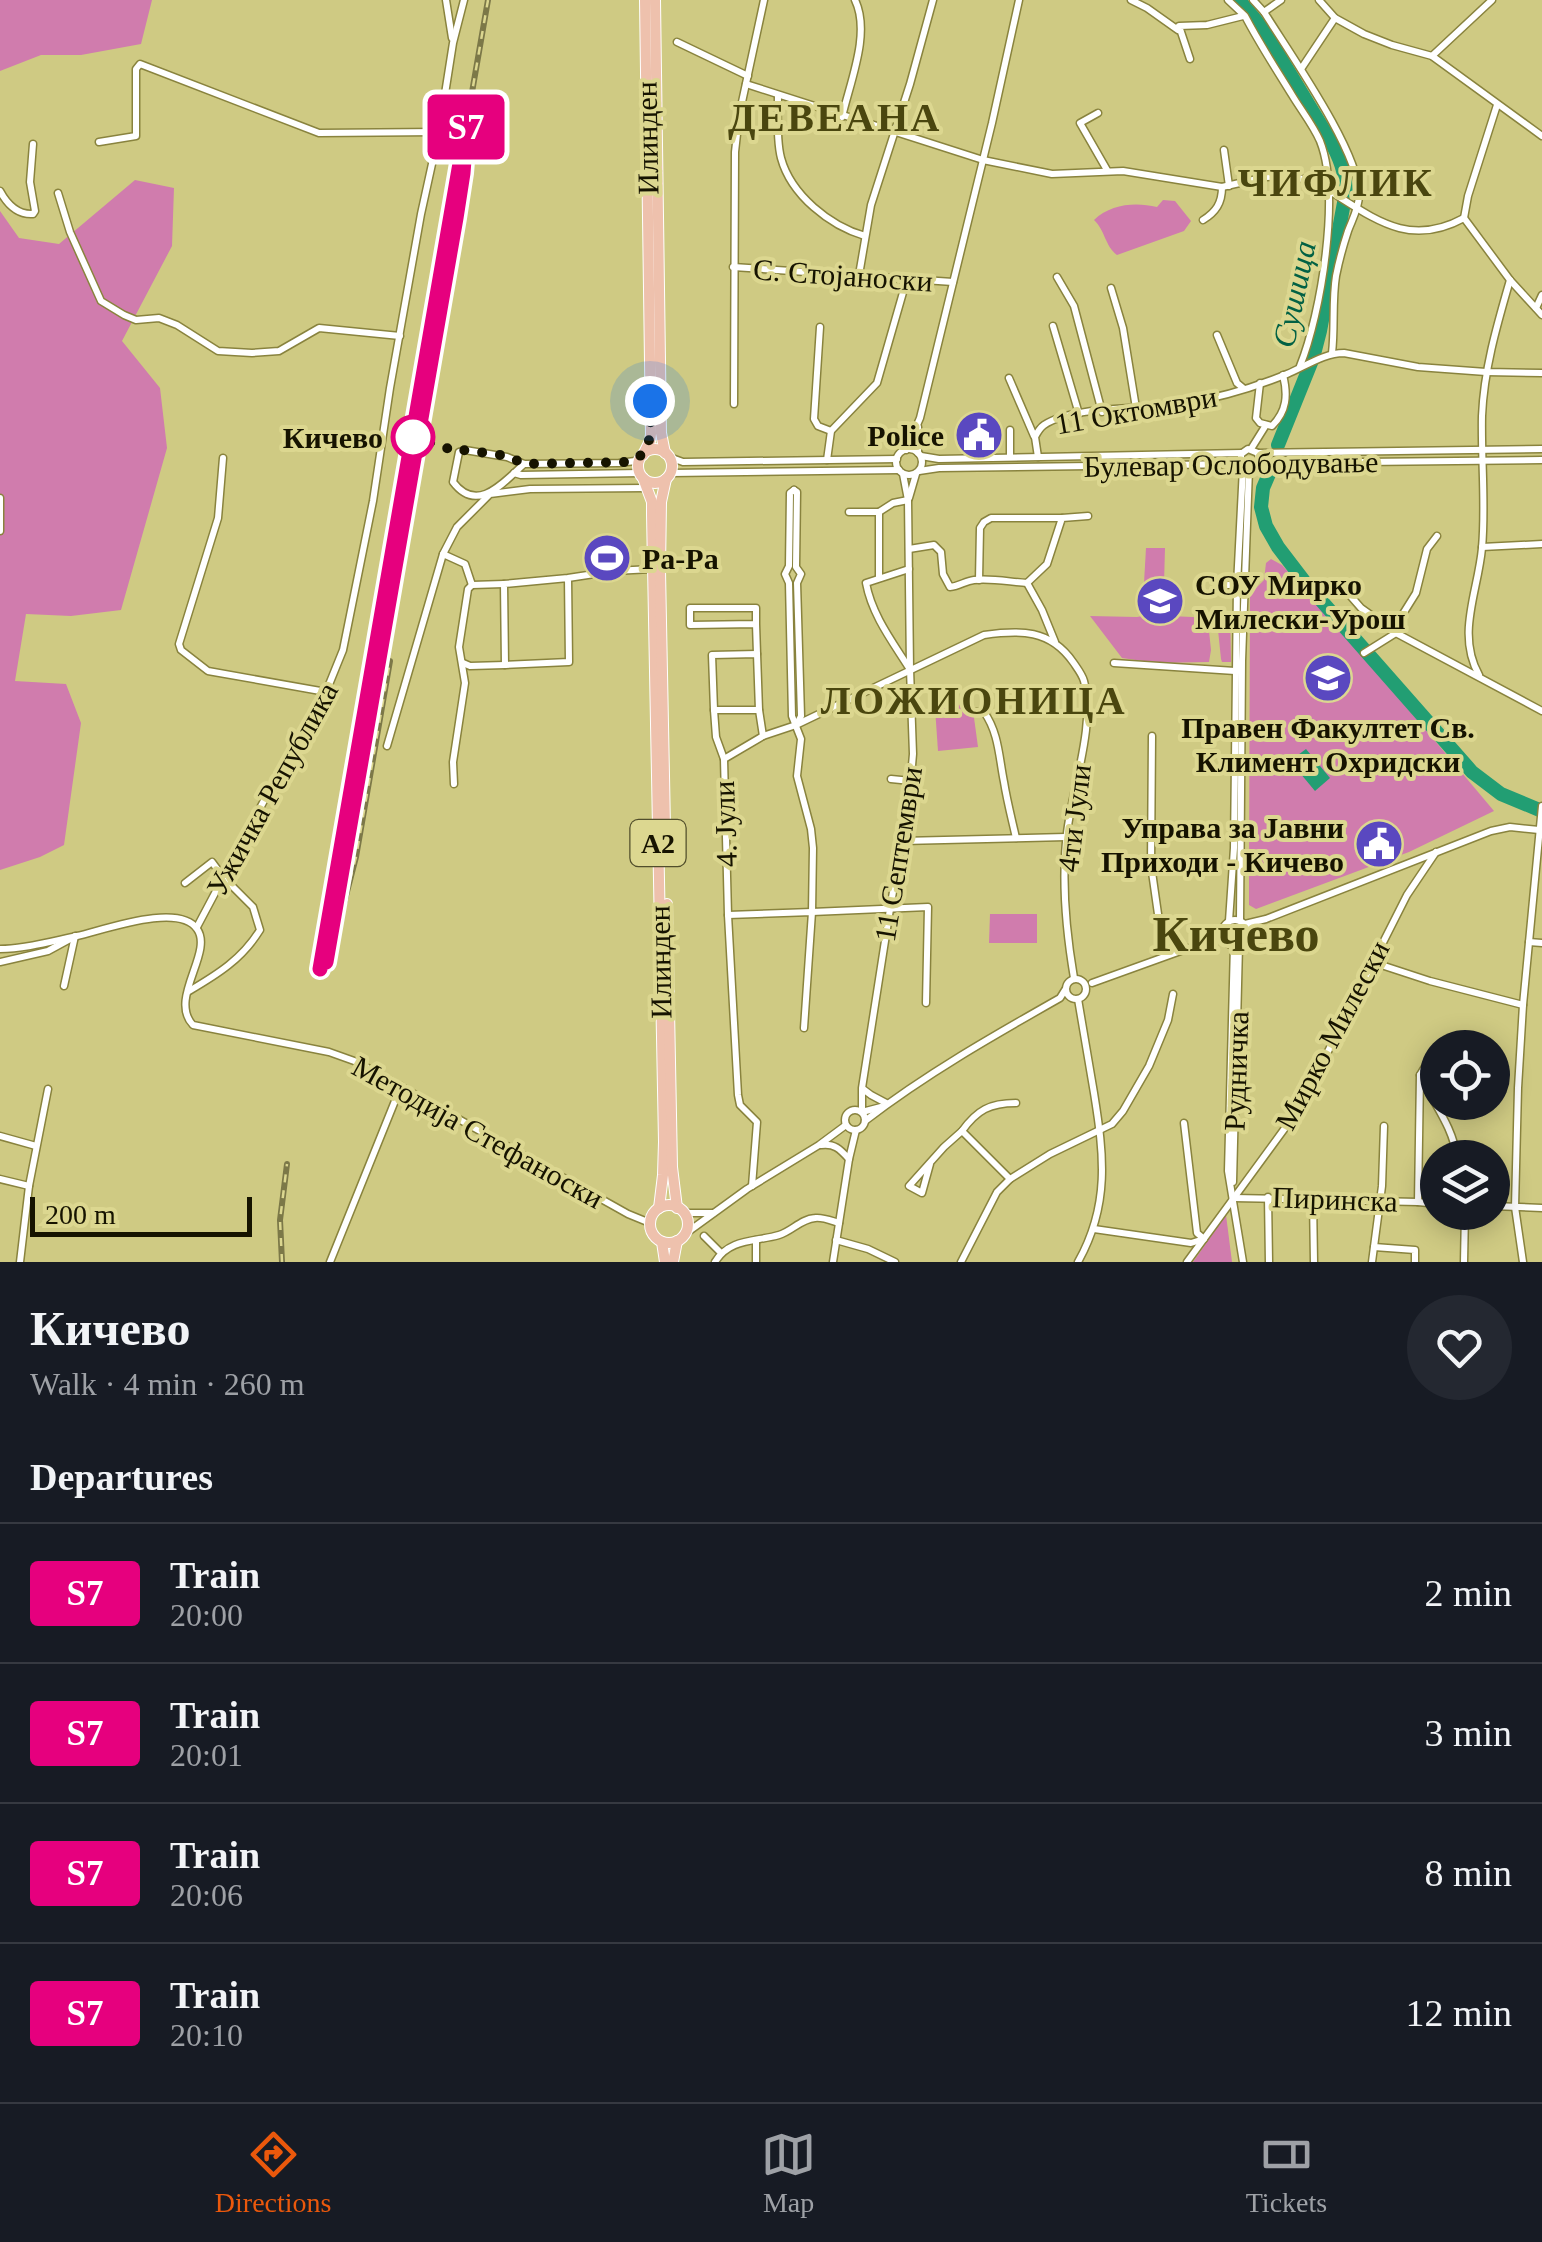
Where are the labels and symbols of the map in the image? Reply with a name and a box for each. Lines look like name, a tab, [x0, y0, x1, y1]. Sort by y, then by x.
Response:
street label: Илинден	[630, 81, 664, 195]
line badge: S7	[421, 94, 511, 160]
district label: ДЕВЕАНА	[728, 95, 942, 140]
district label: ЧИФЛИК	[1238, 160, 1434, 205]
water label: Сушица	[1265, 237, 1323, 351]
street label: С. Стојаноски	[752, 252, 934, 298]
your location	[625, 376, 675, 426]
street label: 11 Октомври	[1053, 380, 1219, 440]
public building icon: Police	[953, 409, 1005, 461]
marker: Кичево	[392, 416, 434, 458]
place label: Police	[867, 419, 944, 452]
place label: Кичево	[283, 421, 383, 454]
street label: Булевар Ослободување	[1083, 445, 1379, 483]
sports icon: Ра-Ра	[581, 532, 633, 584]
place label: Ра-Ра	[642, 542, 719, 575]
place label: СОУ Мирко Милески-Урош	[1195, 568, 1406, 635]
school or university icon: СОУ Мирко Милески-Урош	[1134, 575, 1186, 627]
school or university icon: Правен Факултет Св. Климент Охридски	[1302, 652, 1354, 704]
street label: Ужичка Република	[200, 677, 344, 901]
district label: ЛОЖИОНИЦА	[821, 678, 1127, 723]
place label: Правен Факултет Св. Климент Охридски	[1181, 711, 1475, 778]
street label: 4ти Јули	[1051, 762, 1097, 874]
street label: 11 Септември	[868, 764, 928, 944]
street label: 4. Јули	[707, 780, 743, 868]
place label: Управа за Јавни Приходи - Кичево	[1101, 811, 1344, 878]
public building icon: Управа за Јавни Приходи - Кичево	[1353, 818, 1405, 870]
road number: A2	[630, 820, 686, 866]
street label: Илинден	[643, 905, 677, 1019]
district label: Кичево	[1152, 906, 1320, 962]
street label: Мирко Милески	[1268, 935, 1396, 1135]
street label: Рудничка	[1217, 1011, 1255, 1131]
street label: Методија Стефаноски	[347, 1049, 609, 1215]
street label: Пиринска	[1272, 1180, 1398, 1218]
scale bar	[30, 1192, 252, 1236]

